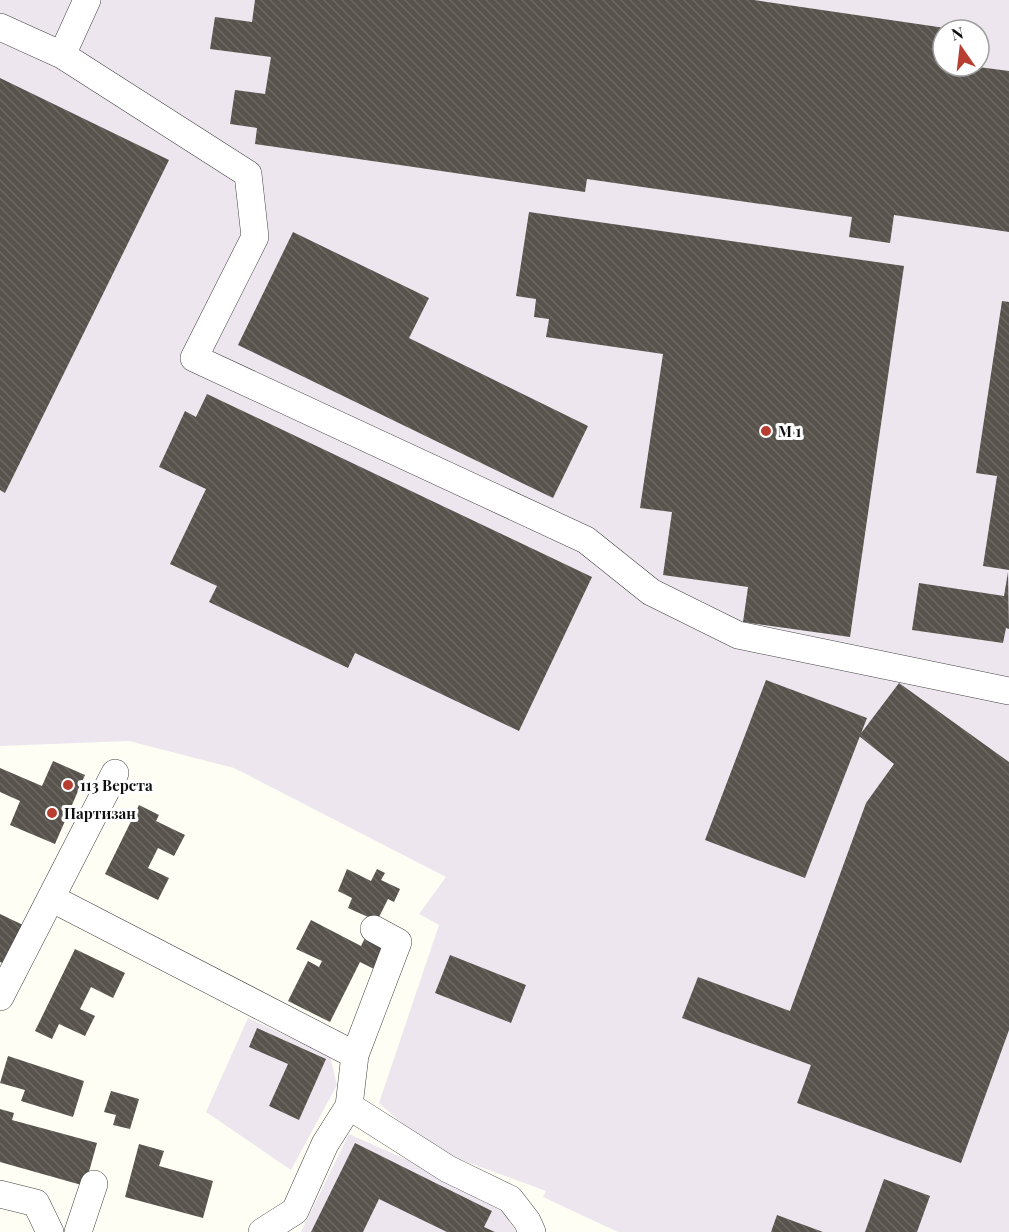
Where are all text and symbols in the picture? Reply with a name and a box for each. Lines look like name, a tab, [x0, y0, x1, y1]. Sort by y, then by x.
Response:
north arrow	[931, 18, 991, 78]
text: N	[949, 21, 966, 45]
place label: M 1	[778, 421, 801, 441]
marker: M 1	[759, 424, 773, 438]
place label: 113 Верста	[80, 775, 153, 795]
marker: 113 Верста	[61, 778, 75, 792]
place label: Партизан	[64, 803, 136, 823]
marker: Партизан	[45, 806, 59, 820]

